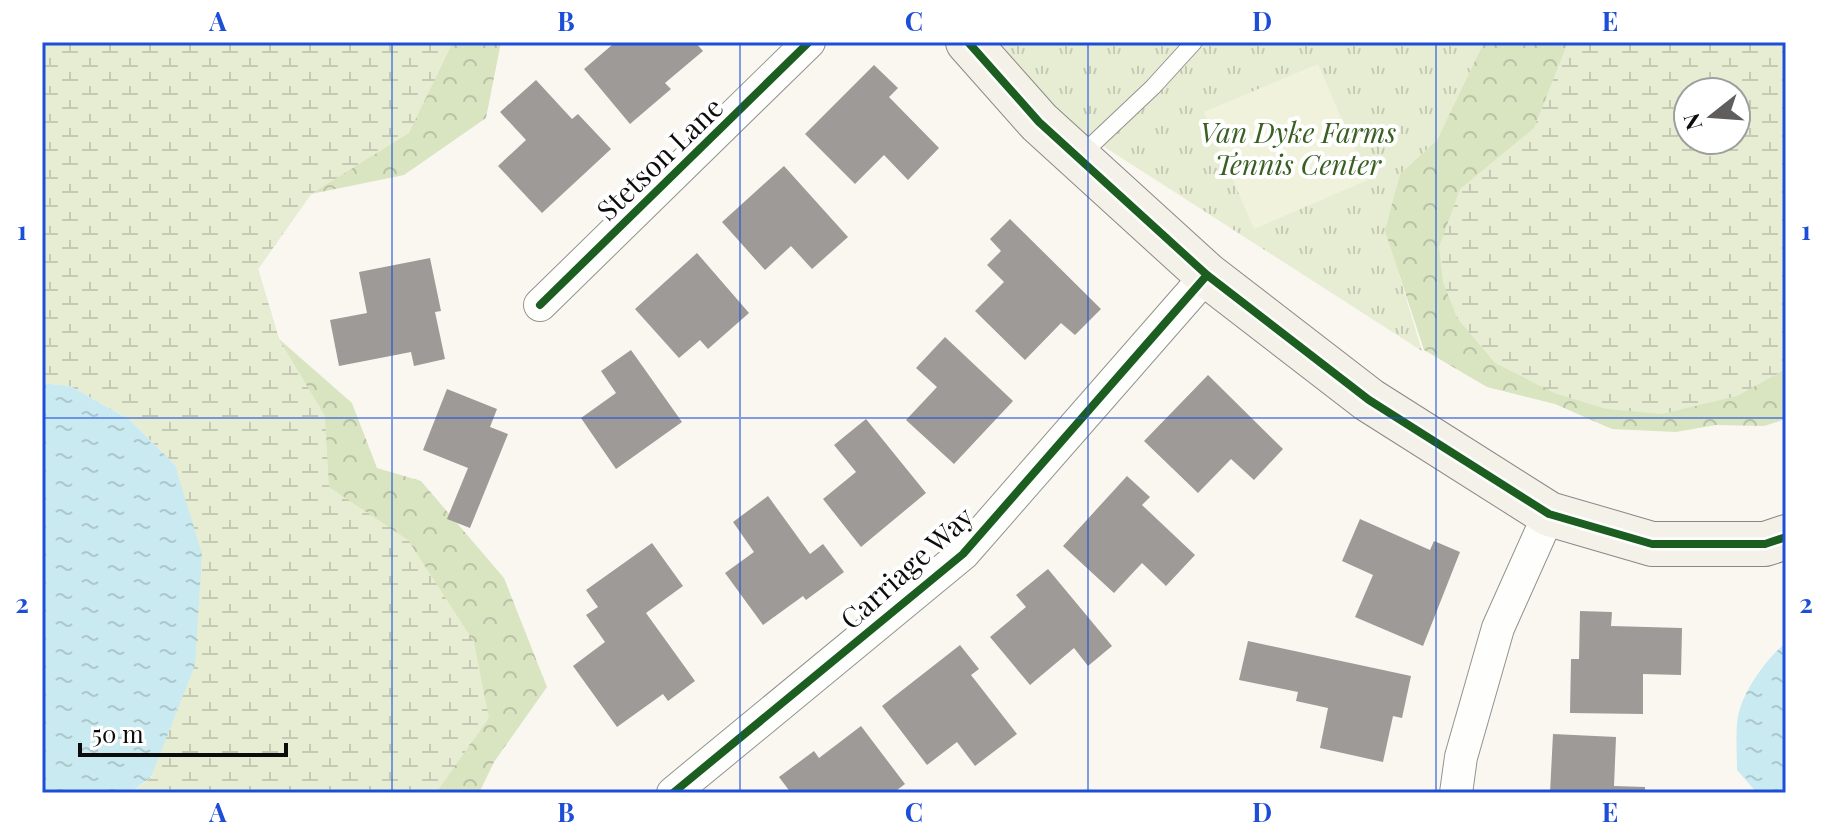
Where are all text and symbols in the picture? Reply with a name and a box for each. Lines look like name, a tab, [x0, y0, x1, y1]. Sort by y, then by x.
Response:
text: A	[208, 3, 227, 38]
text: B	[557, 3, 575, 38]
text: C	[905, 3, 923, 38]
text: D	[1252, 3, 1272, 38]
text: E	[1602, 3, 1618, 38]
north arrow	[1672, 76, 1752, 156]
street label: Stetson Lane	[588, 88, 730, 228]
text: N	[1675, 110, 1709, 134]
park label: Van Dyke Farms Tennis Center	[1200, 113, 1396, 182]
text: 1	[17, 212, 27, 247]
text: 1	[1801, 212, 1811, 247]
street label: Carriage Way	[832, 497, 980, 637]
text: 2	[15, 585, 29, 620]
text: 2	[1799, 585, 1813, 620]
scale bar	[80, 707, 286, 757]
text: 50 m	[92, 717, 144, 749]
text: A	[208, 794, 227, 829]
text: B	[557, 794, 575, 829]
text: C	[905, 794, 923, 829]
text: D	[1252, 794, 1272, 829]
text: E	[1602, 794, 1618, 829]

